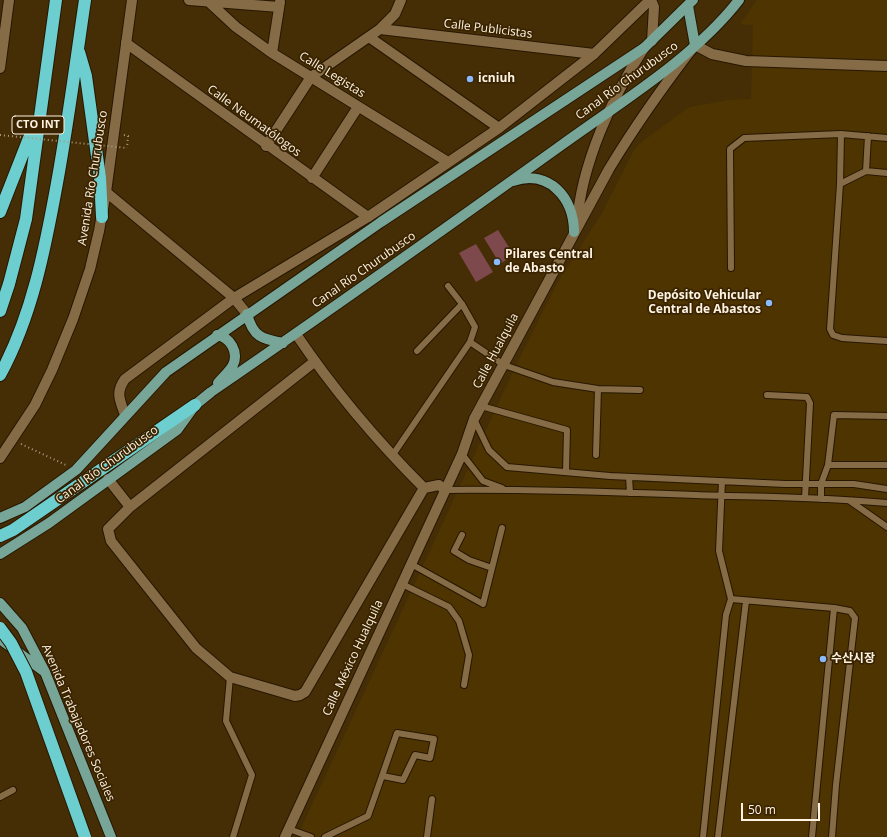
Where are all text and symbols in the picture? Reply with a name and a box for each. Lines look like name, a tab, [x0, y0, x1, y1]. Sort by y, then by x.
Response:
street label: Calle Publicistas	[443, 16, 533, 42]
street label: Canal Río Churubusco	[573, 39, 681, 123]
street label: Calle Legistas	[296, 49, 368, 101]
place label: icniuh	[478, 72, 515, 86]
marker: icniuh	[465, 74, 475, 84]
street label: Calle Neumatólogos	[204, 82, 304, 160]
street label: Avenida Río Churubusco	[75, 109, 111, 247]
road number: CTO INT	[12, 116, 64, 134]
street label: Canal Río Churubusco	[309, 229, 419, 311]
place label: Pilares Central de Abasto	[505, 248, 593, 276]
marker: Pilares Central de Abasto	[492, 257, 502, 267]
place label: Depósito Vehicular Central de Abastos	[648, 289, 761, 317]
marker: Depósito Vehicular Central de Abastos	[764, 298, 774, 308]
street label: Calle Hualquila	[470, 311, 522, 391]
street label: Canal Río Churubusco	[53, 423, 161, 507]
street label: Calle México Hualquila	[320, 598, 386, 718]
street label: Avenida Trabajadores Sociales	[38, 642, 118, 804]
place label: 수산시장	[831, 652, 875, 666]
marker: 수산시장	[818, 654, 828, 664]
scale bar	[743, 795, 822, 821]
text: 50 m	[748, 801, 776, 818]

